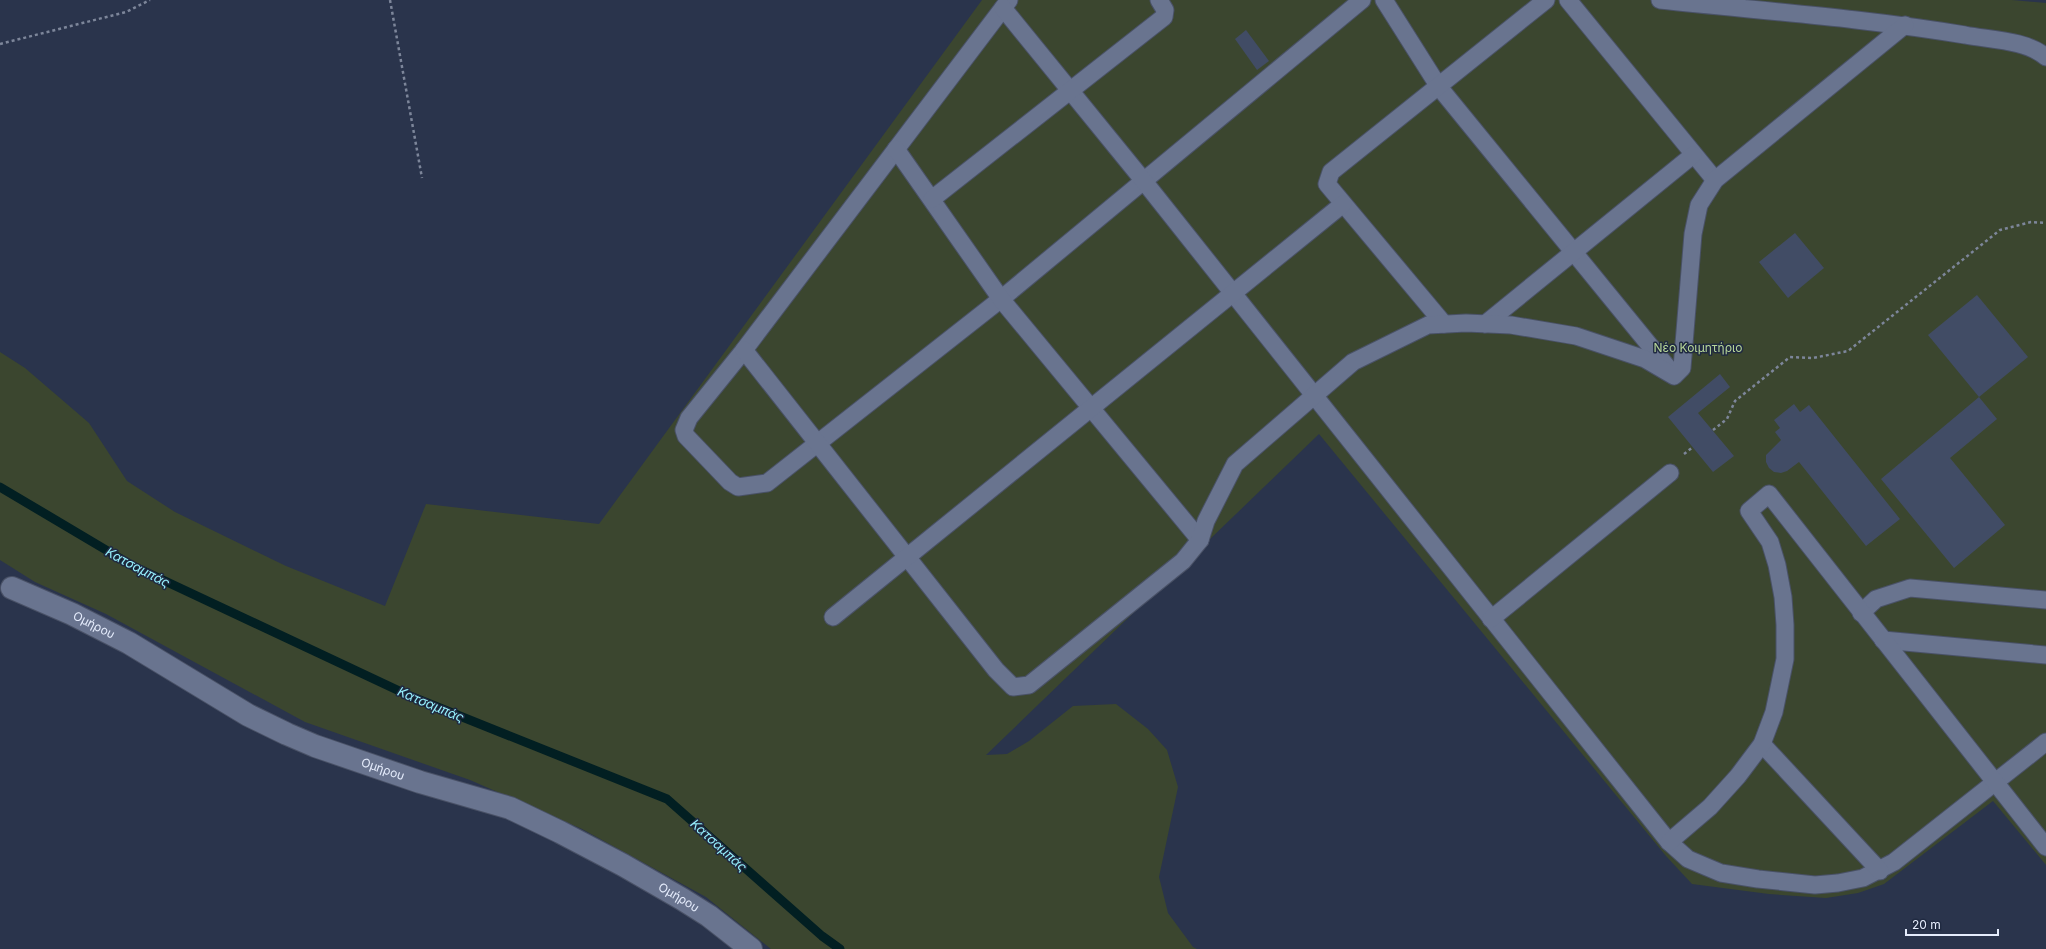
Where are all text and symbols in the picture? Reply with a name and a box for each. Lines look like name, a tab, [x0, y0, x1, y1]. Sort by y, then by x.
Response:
park label: Νέο Κοιμητήριο	[1654, 340, 1743, 355]
water label: Κατσαμπάς	[103, 543, 173, 591]
street label: Ομήρου	[71, 608, 118, 642]
water label: Κατσαμπάς	[395, 683, 467, 725]
street label: Ομήρου	[359, 754, 407, 783]
water label: Κατσαμπάς	[687, 815, 751, 875]
street label: Ομήρου	[656, 879, 702, 915]
scale bar	[1906, 911, 1998, 937]
text: 20 m	[1912, 917, 1941, 932]

